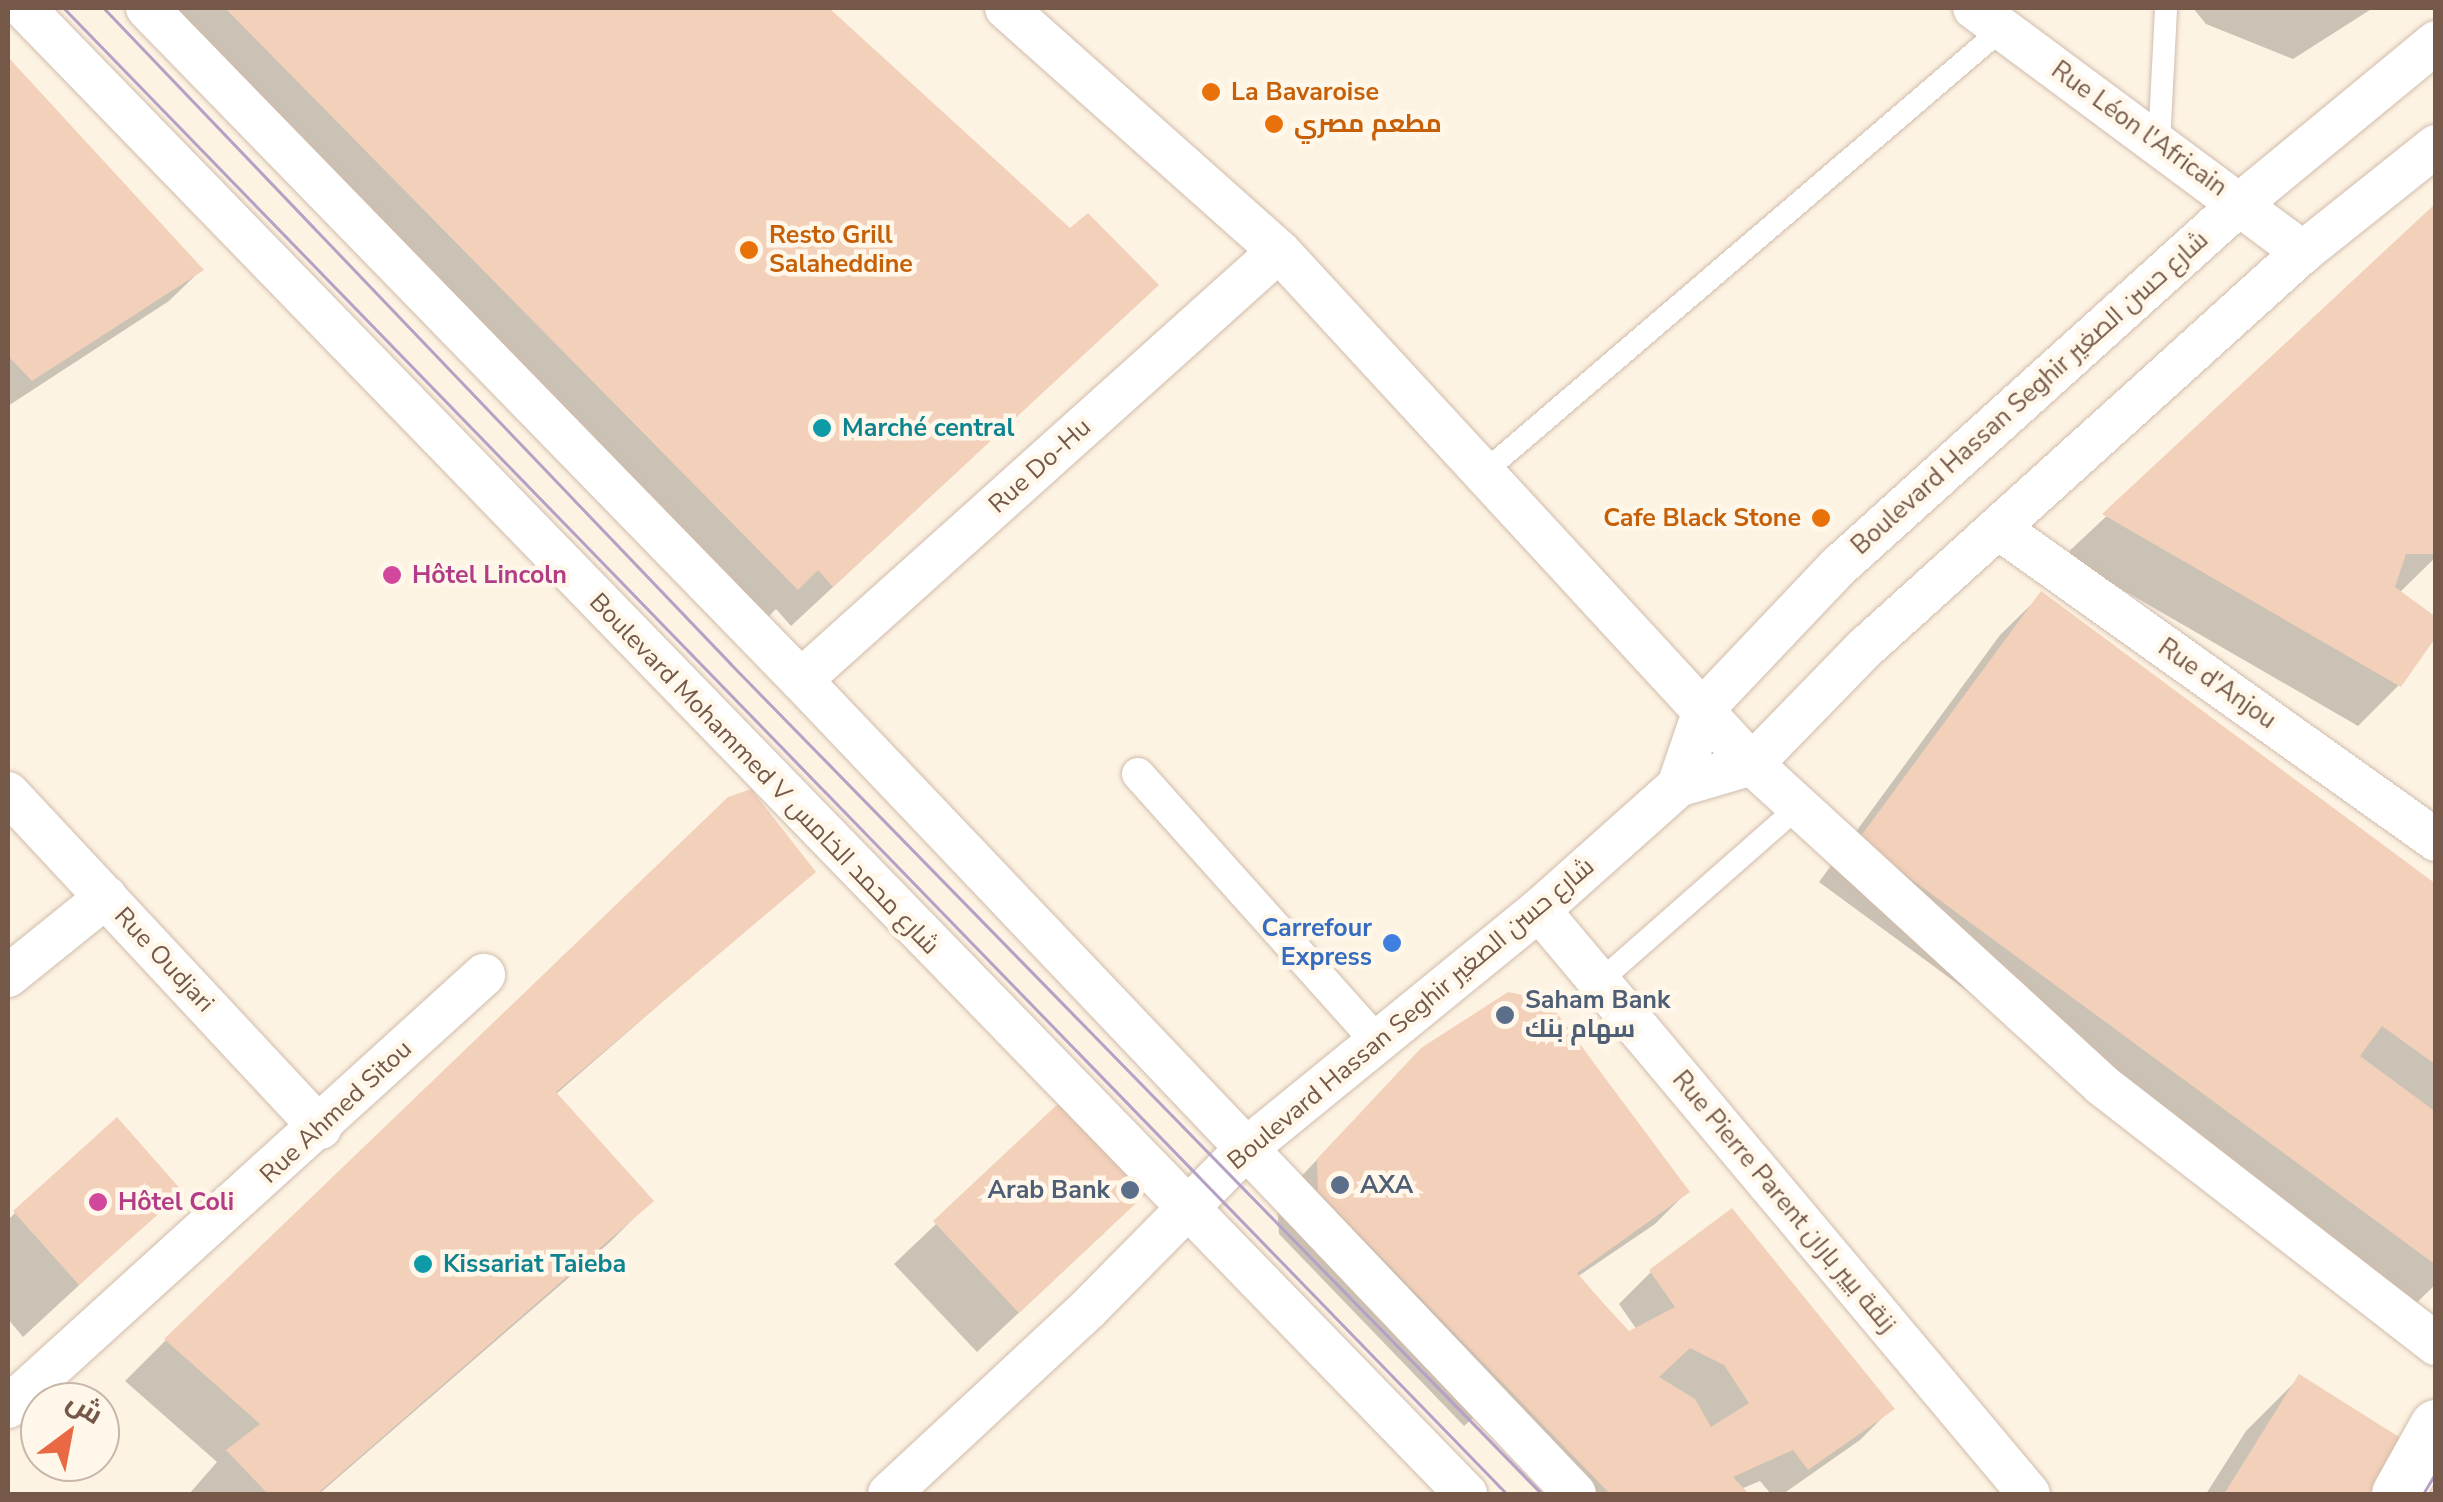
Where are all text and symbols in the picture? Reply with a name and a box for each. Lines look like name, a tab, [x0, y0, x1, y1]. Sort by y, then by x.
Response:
street label: Rue Léon l'Africain	[2045, 55, 2233, 203]
place label: La Bavaroise	[1231, 77, 1379, 107]
marker: La Bavaroise	[1200, 81, 1222, 103]
place label: مطعم مصري	[1294, 109, 1442, 139]
marker: مطعم مصري	[1263, 113, 1285, 135]
place label: Resto Grill Salaheddine	[769, 221, 913, 280]
street label: Boulevard Hassan Seghir شارع حسن الصغير	[1846, 225, 2214, 561]
marker: Resto Grill Salaheddine	[738, 239, 760, 261]
street label: Rue Do-Hu	[983, 412, 1097, 520]
place label: Marché central	[842, 413, 1014, 443]
marker: Marché central	[811, 417, 833, 439]
place label: Cafe Black Stone	[1603, 503, 1801, 533]
marker: Cafe Black Stone	[1810, 507, 1832, 529]
place label: Hôtel Lincoln	[412, 560, 567, 590]
marker: Hôtel Lincoln	[381, 564, 403, 586]
street label: Boulevard Mohammed V شارع محمد الخامس	[583, 587, 945, 961]
street label: Rue d'Anjou	[2152, 632, 2282, 736]
street label: Boulevard Hassan Seghir شارع حسن الصغير	[1222, 852, 1600, 1176]
street label: Rue Oudjari	[108, 901, 220, 1019]
place label: Carrefour Express	[1261, 914, 1372, 973]
marker: Carrefour Express	[1381, 932, 1403, 954]
place label: Saham Bank سهام بنك	[1525, 986, 1670, 1045]
marker: Saham Bank سهام بنك	[1494, 1004, 1516, 1026]
street label: Rue Ahmed Sitou	[254, 1034, 418, 1190]
street label: Rue Pierre Parent زنقة بيير باران	[1666, 1065, 1902, 1339]
place label: AXA	[1360, 1170, 1413, 1200]
marker: AXA	[1329, 1174, 1351, 1196]
place label: Arab Bank	[987, 1175, 1110, 1205]
marker: Arab Bank	[1119, 1179, 1141, 1201]
place label: Hôtel Coli	[118, 1187, 234, 1217]
marker: Hôtel Coli	[87, 1191, 109, 1213]
place label: Kissariat Taieba	[443, 1249, 626, 1279]
marker: Kissariat Taieba	[412, 1253, 434, 1275]
north arrow	[20, 1382, 120, 1482]
text: ش	[60, 1383, 110, 1434]

